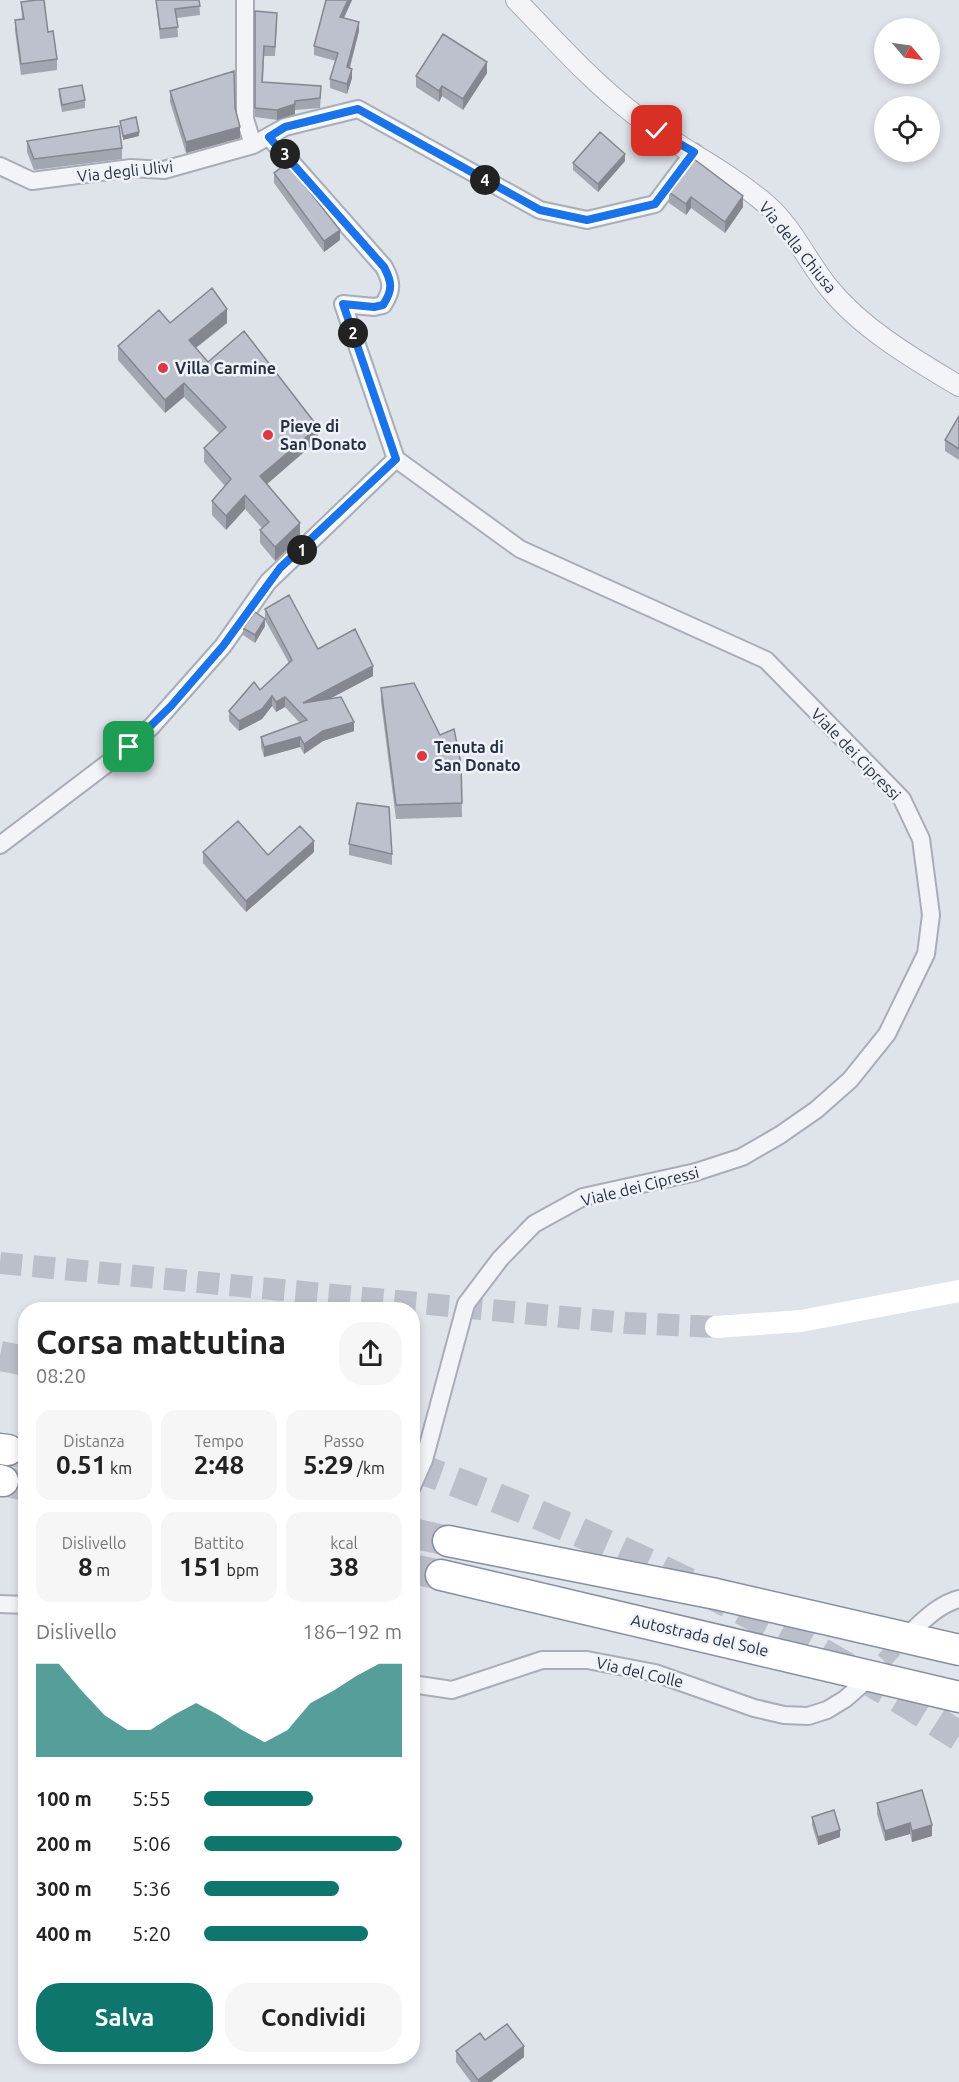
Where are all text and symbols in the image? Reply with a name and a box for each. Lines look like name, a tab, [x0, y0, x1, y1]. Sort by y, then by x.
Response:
north arrow	[874, 18, 940, 84]
map controls	[874, 18, 940, 162]
button: locate	[874, 96, 940, 162]
pin	[631, 105, 682, 156]
icon: check	[640, 114, 673, 147]
pin: 3	[270, 139, 300, 169]
text: 3	[280, 145, 290, 163]
street label: Via degli Ulivi	[76, 157, 174, 185]
pin: 4	[470, 165, 500, 195]
text: 4	[480, 171, 490, 189]
street label: Via della Chiusa	[756, 198, 840, 296]
pin: 2	[338, 318, 368, 348]
text: 2	[348, 324, 358, 342]
place label: Villa Carmine	[175, 359, 276, 377]
marker: Villa Carmine	[156, 361, 170, 375]
place label: Pieve di San Donato	[280, 417, 367, 453]
marker: Pieve di San Donato	[261, 428, 275, 442]
pin: 1	[287, 535, 317, 565]
text: 1	[297, 541, 307, 559]
street label: Viale dei Cipressi	[808, 704, 904, 804]
pin	[103, 721, 154, 772]
icon: arrive	[112, 730, 145, 763]
place label: Tenuta di San Donato	[434, 738, 521, 774]
marker: Tenuta di San Donato	[415, 749, 429, 763]
street label: Viale dei Cipressi	[579, 1163, 701, 1209]
button: share	[339, 1322, 402, 1385]
text: Corsa mattutina	[36, 1323, 286, 1360]
text: 08:20	[36, 1364, 86, 1387]
text: Distanza	[63, 1432, 125, 1450]
text: Tempo	[194, 1432, 244, 1450]
text: Passo	[324, 1432, 364, 1450]
text: 0.51	[56, 1450, 106, 1479]
text: 2:48	[194, 1450, 244, 1479]
text: 5:29	[303, 1450, 353, 1479]
text: km	[106, 1459, 132, 1477]
text: /km	[353, 1459, 385, 1477]
text: Dislivello	[62, 1534, 126, 1552]
text: Battito	[194, 1534, 244, 1552]
text: kcal	[330, 1534, 358, 1552]
text: 8	[78, 1552, 93, 1581]
text: 151	[179, 1552, 223, 1581]
text: 38	[329, 1552, 359, 1581]
text: m	[93, 1561, 110, 1579]
text: bpm	[223, 1561, 259, 1579]
street label: Autostrada del Sole	[629, 1610, 771, 1660]
text: Dislivello	[36, 1620, 117, 1643]
text: 186–192 m	[303, 1620, 402, 1643]
street label: Via del Colle	[595, 1653, 685, 1691]
text: 100 m	[36, 1787, 92, 1810]
text: 5:55	[132, 1787, 171, 1810]
text: 200 m	[36, 1832, 92, 1855]
text: 5:06	[132, 1832, 171, 1855]
text: 300 m	[36, 1877, 92, 1900]
text: 5:36	[132, 1877, 171, 1900]
text: 400 m	[36, 1922, 92, 1945]
text: 5:20	[132, 1922, 171, 1945]
button: Salva	[36, 1983, 213, 2052]
button: Condividi	[225, 1983, 402, 2052]

